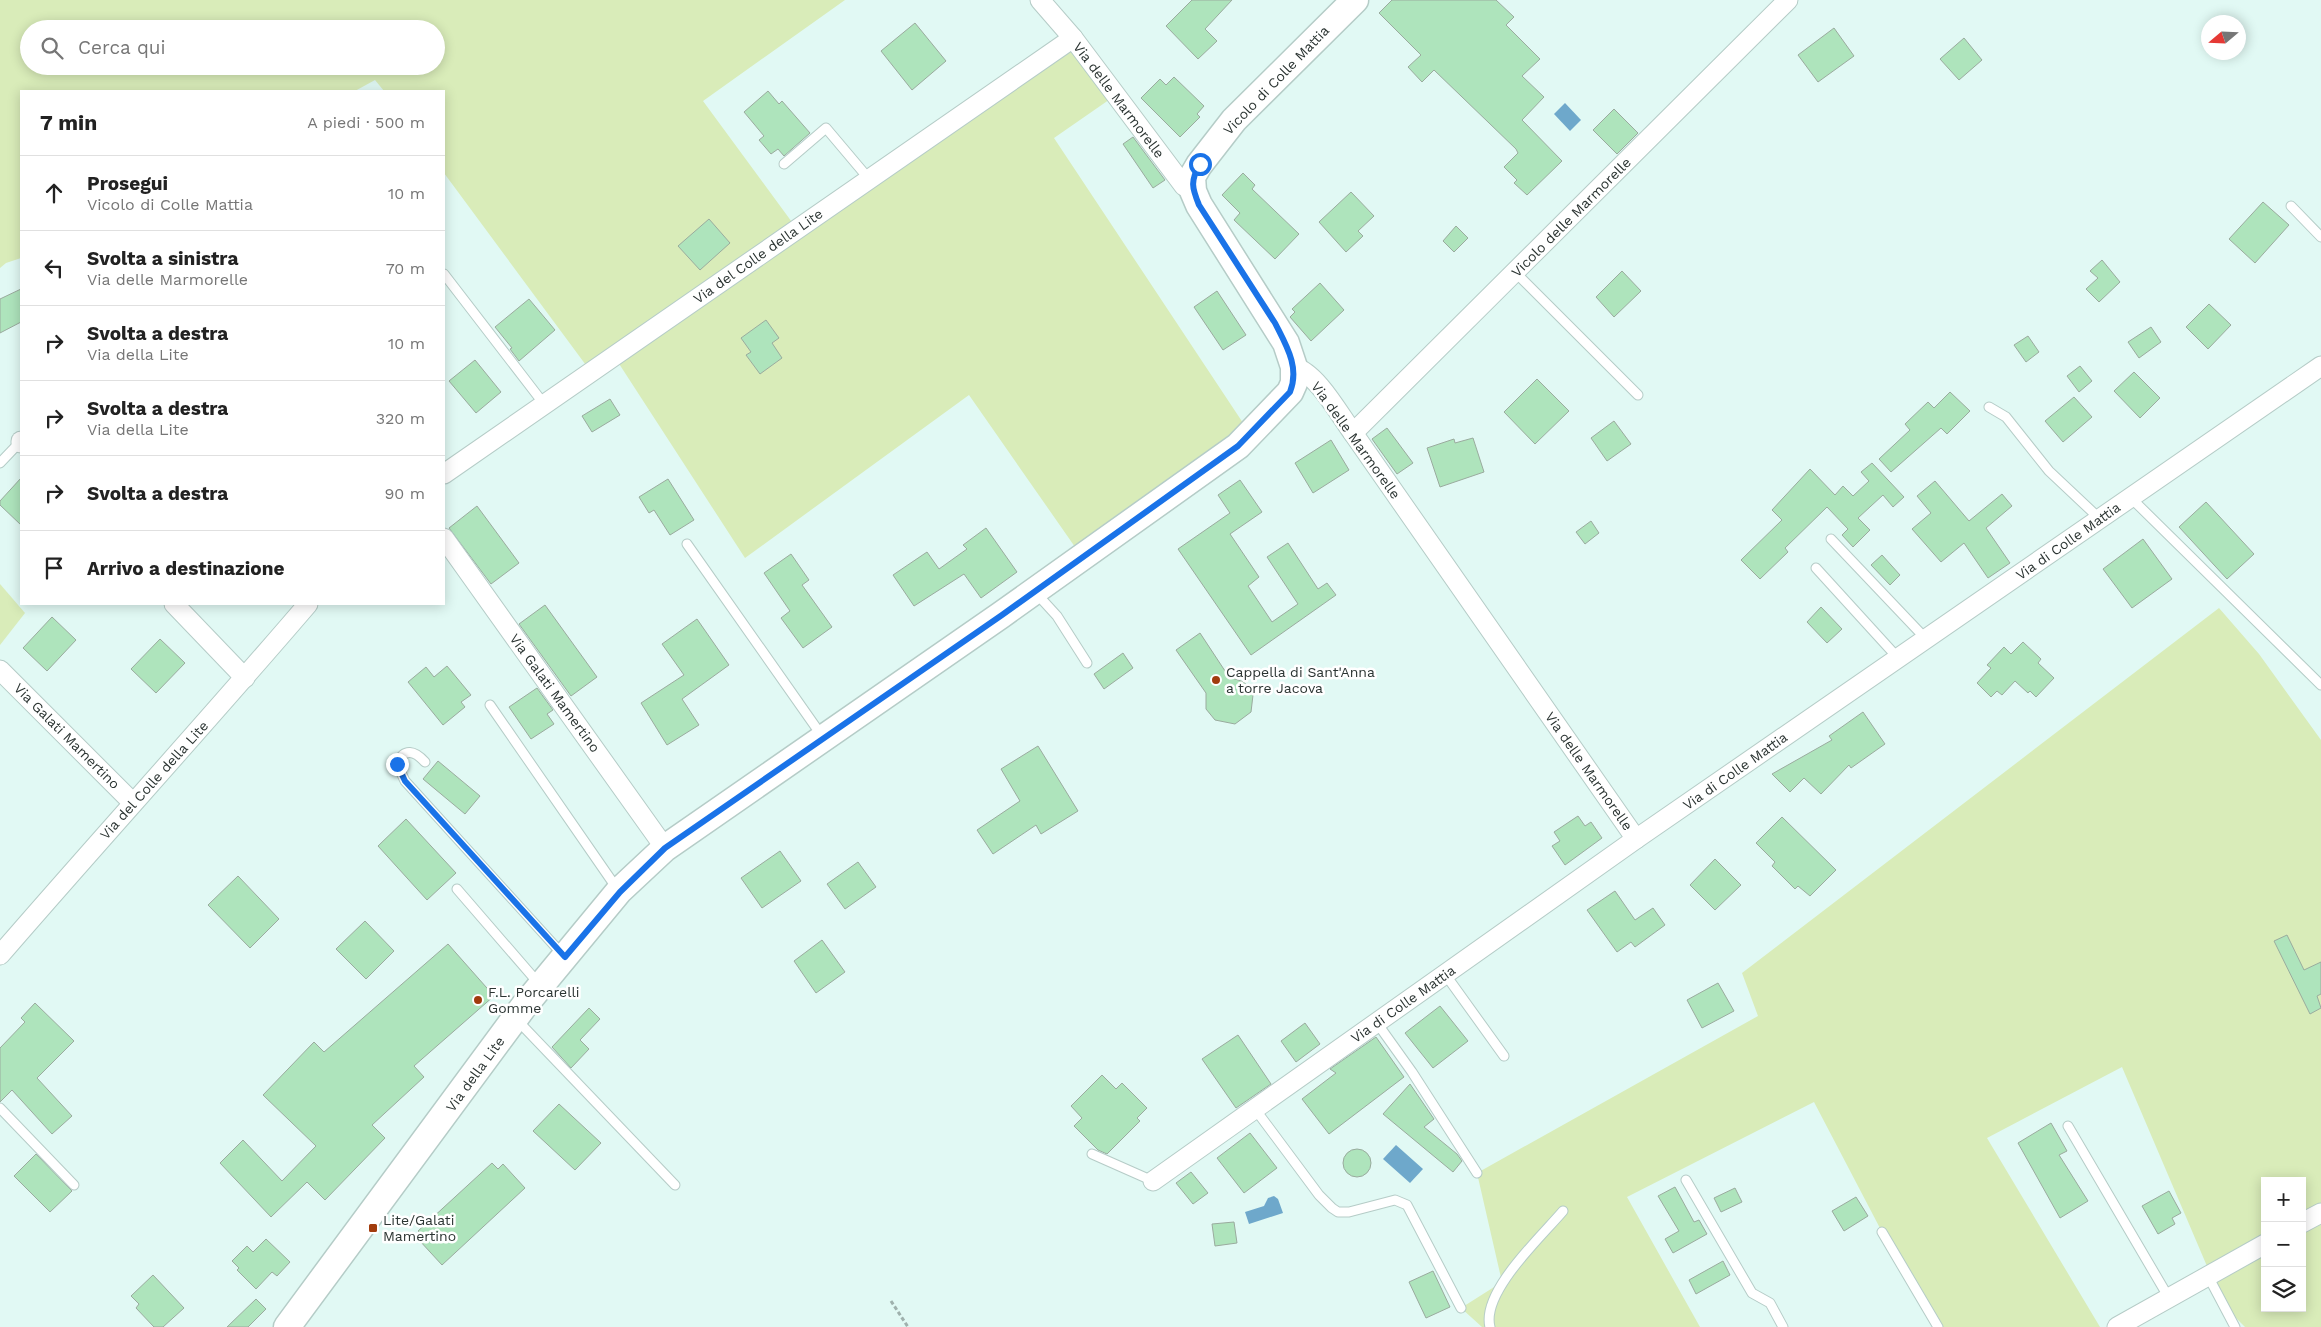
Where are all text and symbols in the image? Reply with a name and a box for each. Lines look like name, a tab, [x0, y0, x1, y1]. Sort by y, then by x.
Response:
north arrow	[2201, 15, 2246, 60]
search box	[20, 20, 445, 75]
street label: Vicolo di Colle Mattia	[1220, 22, 1332, 138]
icon: search	[38, 34, 66, 62]
text: Cerca qui	[78, 36, 166, 59]
street label: Via delle Marmorelle	[1070, 39, 1168, 161]
text: 7 min	[40, 110, 97, 135]
text: A piedi · 500 m	[307, 113, 425, 132]
route start	[1189, 153, 1212, 176]
street label: Vicolo delle Marmorelle	[1508, 154, 1634, 280]
text: Prosegui	[87, 172, 168, 195]
icon: ahead	[40, 179, 68, 207]
text: 10 m	[388, 184, 425, 203]
text: Vicolo di Colle Mattia	[87, 195, 253, 214]
street label: Via del Colle della Lite	[690, 205, 826, 307]
text: Svolta a sinistra	[87, 247, 238, 270]
icon: left	[40, 254, 68, 282]
text: 70 m	[386, 259, 425, 278]
text: Via delle Marmorelle	[87, 270, 248, 289]
text: Svolta a destra	[87, 322, 228, 345]
icon: right	[40, 329, 68, 357]
text: 10 m	[388, 334, 425, 353]
text: Via della Lite	[87, 345, 189, 364]
street label: Via delle Marmorelle	[1308, 378, 1404, 502]
text: Svolta a destra	[87, 397, 228, 420]
icon: right	[40, 404, 68, 432]
text: 320 m	[376, 409, 425, 428]
text: Via della Lite	[87, 420, 189, 439]
icon: right	[40, 479, 68, 507]
text: Svolta a destra	[87, 482, 228, 505]
text: 90 m	[384, 484, 425, 503]
street label: Via di Colle Mattia	[2013, 499, 2123, 583]
icon: arrive	[40, 554, 68, 582]
text: Arrivo a destinazione	[87, 557, 284, 580]
street label: Via Galati Mamertino	[507, 631, 603, 755]
place label: Cappella di Sant'Anna a torre Jacova	[1226, 664, 1375, 696]
marker: Cappella di Sant'Anna a torre Jacova	[1210, 674, 1222, 686]
street label: Via Galati Mamertino	[11, 680, 123, 792]
street label: Via delle Marmorelle	[1542, 709, 1636, 833]
street label: Via del Colle della Lite	[97, 717, 211, 843]
street label: Via di Colle Mattia	[1680, 729, 1790, 813]
route end	[386, 753, 409, 776]
street label: Via di Colle Mattia	[1348, 962, 1458, 1046]
place label: F.L. Porcarelli Gomme	[488, 984, 579, 1016]
marker: F.L. Porcarelli Gomme	[472, 994, 484, 1006]
street label: Via della Lite	[442, 1033, 508, 1115]
map controls	[2261, 1177, 2306, 1312]
button: +	[2261, 1177, 2306, 1222]
place label: Lite/Galati Mamertino	[383, 1212, 456, 1244]
marker: Lite/Galati Mamertino	[367, 1222, 379, 1234]
button: −	[2261, 1222, 2306, 1267]
button: layers	[2261, 1267, 2306, 1312]

